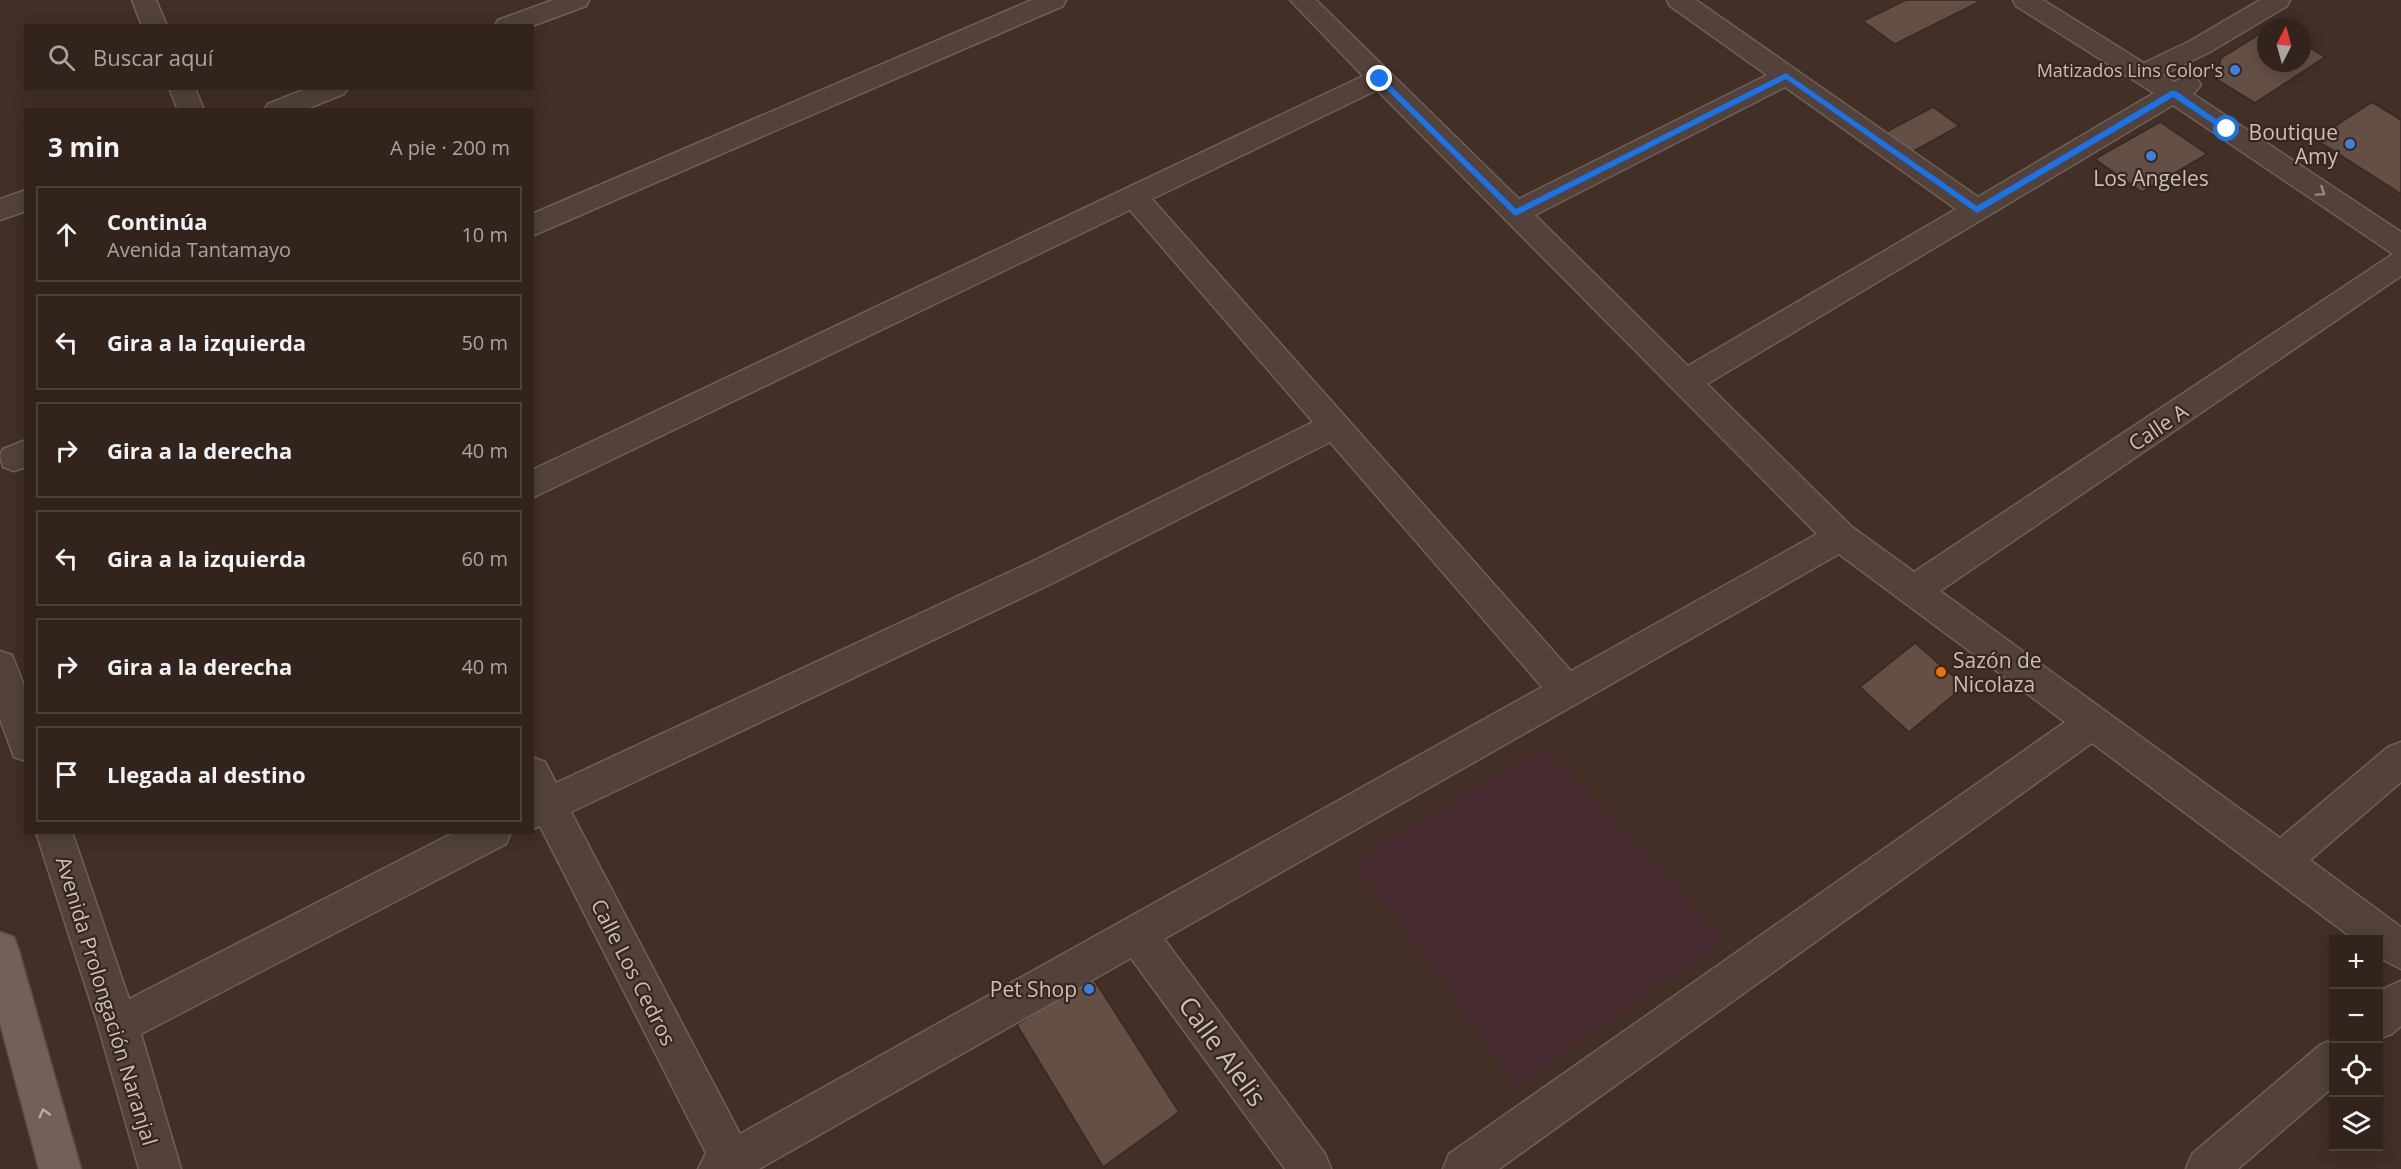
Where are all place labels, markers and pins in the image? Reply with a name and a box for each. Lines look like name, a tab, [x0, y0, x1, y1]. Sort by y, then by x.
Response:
place label: Matizados Lins Color's	[2037, 58, 2223, 82]
marker: Matizados Lins Color's	[2228, 63, 2242, 77]
place label: Boutique Amy	[2249, 118, 2338, 170]
marker: Boutique Amy	[2343, 137, 2357, 151]
marker: Los Angeles	[2144, 149, 2158, 163]
place label: Los Angeles	[2093, 164, 2209, 192]
place label: Sazón de Nicolaza	[1953, 646, 2042, 698]
marker: Sazón de Nicolaza	[1934, 665, 1948, 679]
place label: Pet Shop	[990, 975, 1077, 1003]
marker: Pet Shop	[1082, 982, 1096, 996]

